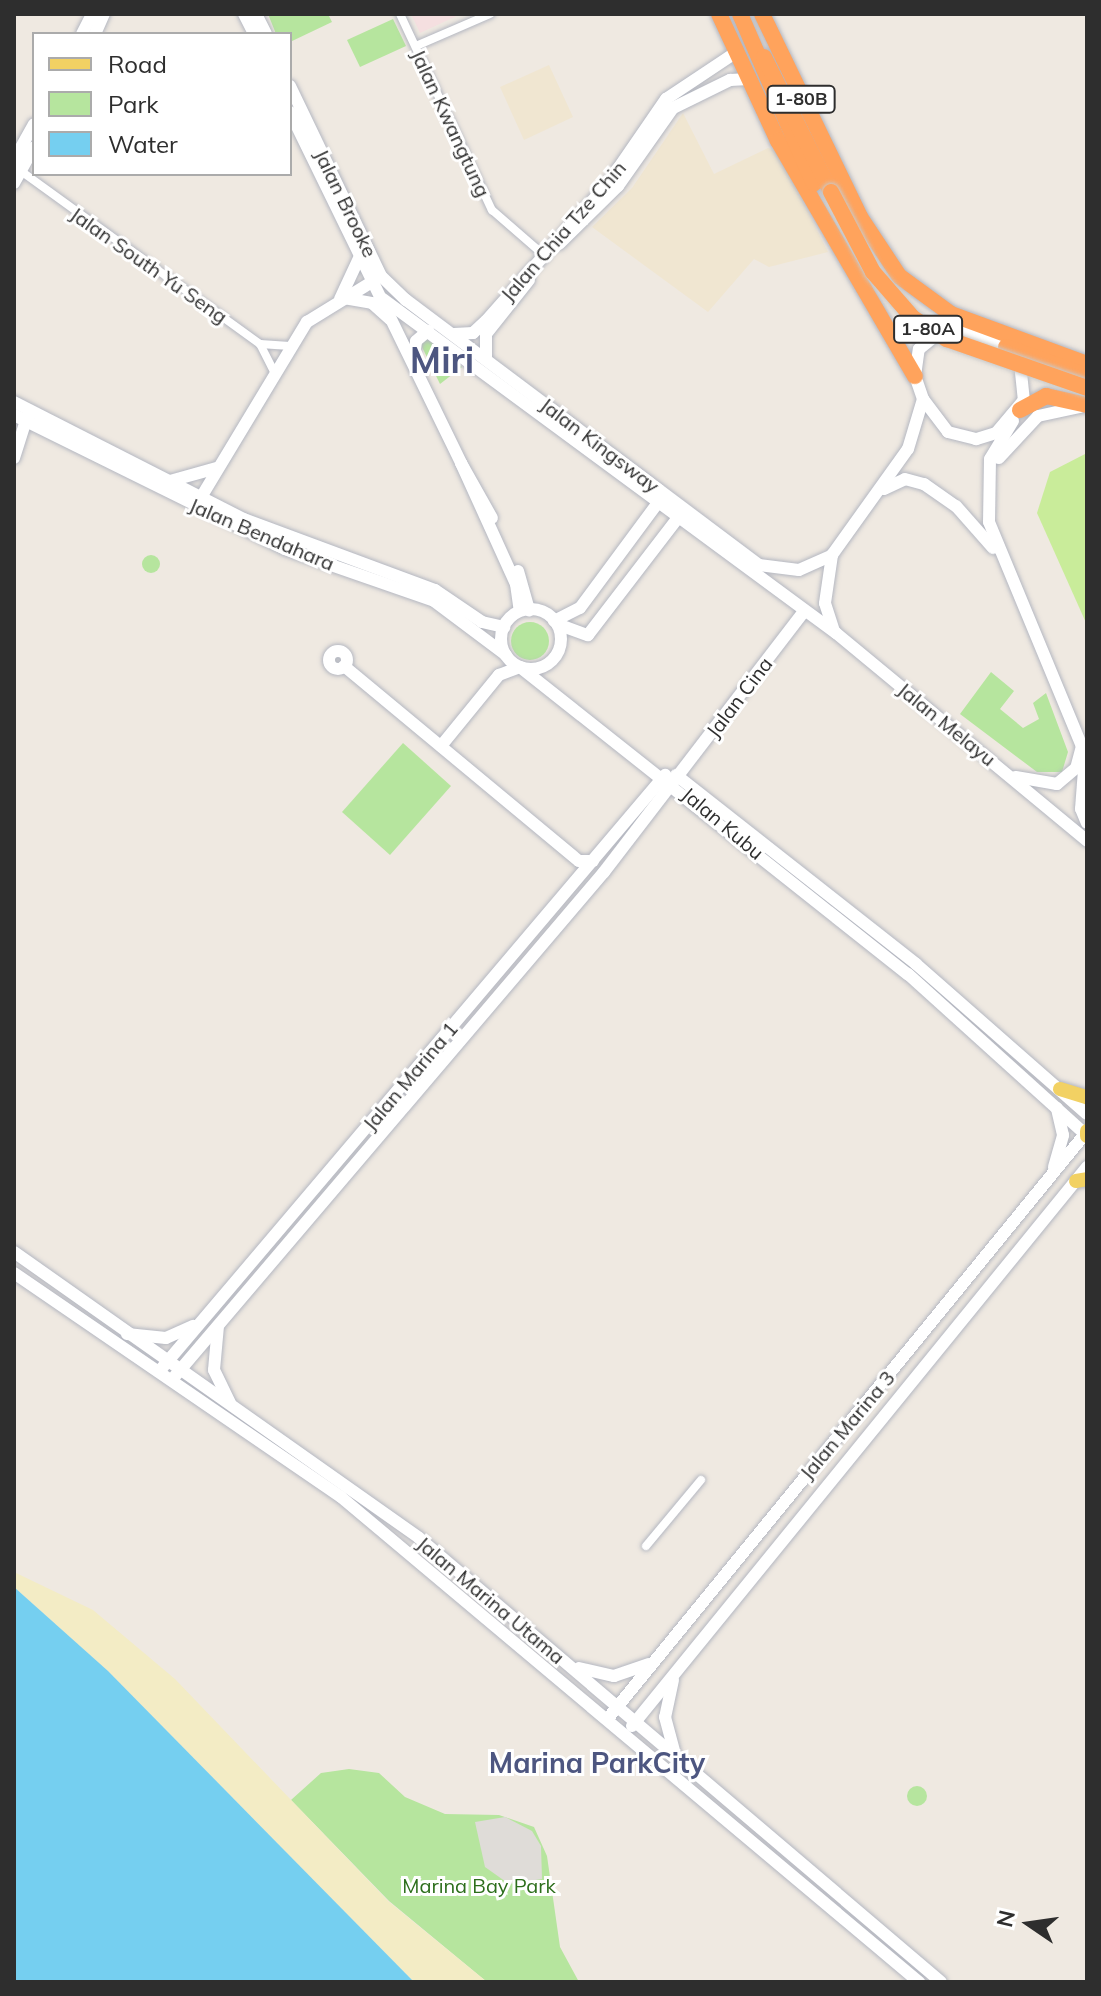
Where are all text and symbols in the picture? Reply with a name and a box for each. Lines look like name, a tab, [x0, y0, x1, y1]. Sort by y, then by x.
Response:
legend	[32, 32, 292, 176]
street label: Jalan Kwangtung	[406, 46, 496, 200]
text: Road	[108, 49, 167, 79]
road number: 1-80B	[765, 85, 837, 113]
text: Park	[108, 89, 159, 119]
text: Water	[108, 129, 178, 159]
street label: Jalan Brooke	[310, 145, 382, 261]
street label: Jalan Chia Tze Chin	[495, 156, 631, 306]
street label: Jalan South Yu Seng	[66, 202, 232, 328]
road number: 1-80A	[892, 315, 964, 343]
district label: Miri	[410, 338, 474, 382]
street label: Jalan Kingsway	[536, 392, 664, 498]
street label: Jalan Bendahara	[186, 493, 338, 575]
street label: Jalan Cina	[701, 652, 777, 742]
street label: Jalan Melayu	[893, 677, 1001, 771]
street label: Jalan Kubu	[677, 782, 769, 864]
street label: Jalan Marina 1	[358, 1017, 462, 1135]
street label: Jalan Marina 3	[795, 1366, 899, 1484]
street label: Jalan Marina Utama	[412, 1531, 570, 1669]
district label: Marina ParkCity	[489, 1746, 705, 1780]
park label: Marina Bay Park	[402, 1873, 556, 1897]
north arrow	[989, 1884, 1069, 1964]
text: N	[990, 1907, 1021, 1930]

